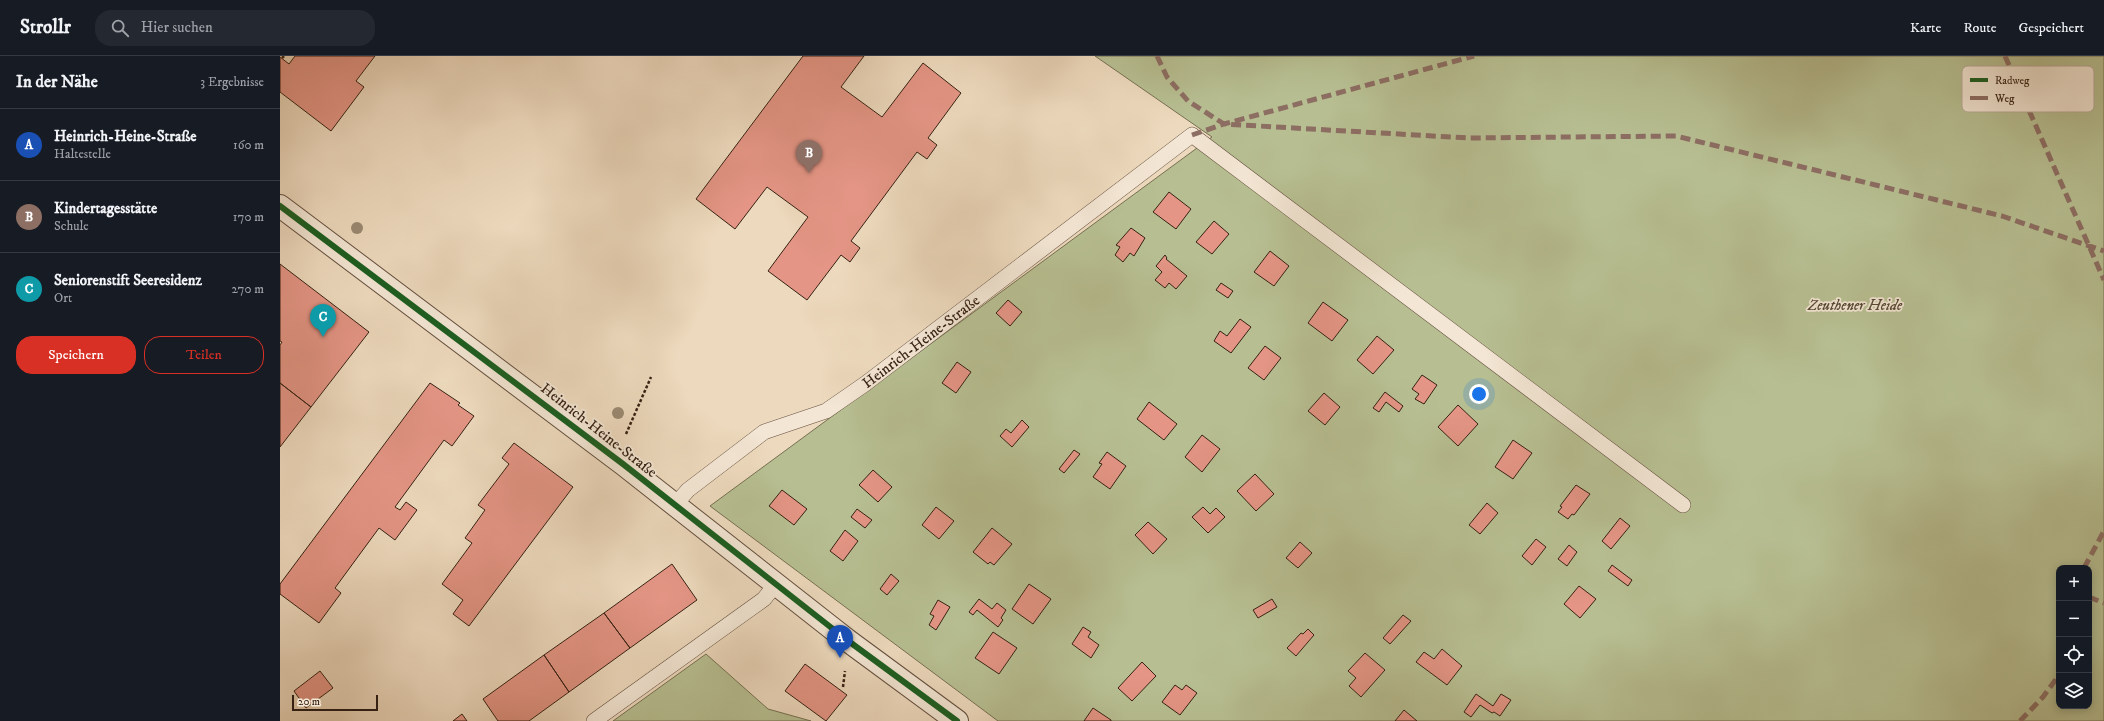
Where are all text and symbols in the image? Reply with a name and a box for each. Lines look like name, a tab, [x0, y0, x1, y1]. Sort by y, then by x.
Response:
search box	[95, 10, 375, 46]
text: Strollr	[20, 16, 71, 39]
icon: search	[109, 17, 131, 39]
text: Hier suchen	[141, 18, 213, 37]
text: Karte	[1910, 19, 1941, 37]
text: Route	[1963, 19, 1996, 37]
text: Gespeichert	[2018, 19, 2084, 37]
legend	[1962, 66, 2094, 112]
text: In der Nähe	[16, 71, 98, 93]
text: 3 Ergebnisse	[200, 74, 264, 90]
text: Radweg	[1995, 74, 2030, 88]
text: Weg	[1994, 92, 2015, 106]
text: Heinrich-Heine-Straße	[54, 127, 197, 146]
text: A	[25, 137, 33, 153]
text: 160 m	[233, 137, 264, 153]
pin: B	[796, 140, 822, 173]
text: Haltestelle	[54, 146, 111, 162]
text: Kindertagesstätte	[54, 199, 157, 218]
text: B	[25, 209, 33, 225]
text: 170 m	[233, 209, 264, 225]
text: Schule	[54, 218, 89, 234]
text: Seniorenstift Seeresidenz	[54, 271, 202, 290]
text: C	[25, 281, 33, 297]
text: 270 m	[232, 281, 264, 297]
text: Ort	[54, 290, 72, 306]
street label: Heinrich-Heine-Straße	[859, 291, 984, 393]
park label: Zeuthener Heide	[1807, 296, 1903, 315]
pin: C	[310, 304, 336, 337]
button: Speichern	[16, 336, 136, 374]
button: Teilen	[144, 336, 264, 374]
street label: Heinrich-Heine-Straße	[537, 379, 661, 482]
your location	[1469, 384, 1489, 404]
map controls	[2056, 565, 2092, 709]
button: +	[2056, 565, 2092, 601]
button: −	[2056, 601, 2092, 637]
pin: A	[827, 625, 853, 658]
button: locate	[2056, 637, 2092, 673]
button: layers	[2056, 673, 2092, 709]
scale bar	[292, 693, 378, 712]
text: 20 m	[298, 695, 320, 709]

